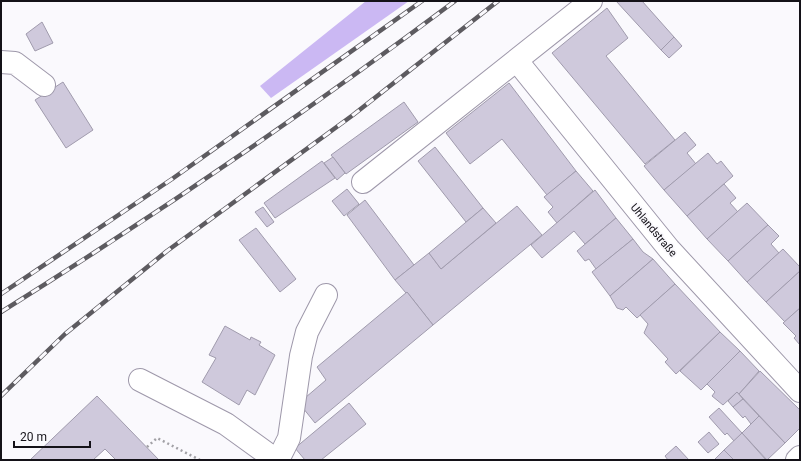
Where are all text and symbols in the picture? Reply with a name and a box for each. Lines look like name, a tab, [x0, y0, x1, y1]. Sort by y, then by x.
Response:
street label: Uhlandstraße	[628, 201, 680, 260]
scale bar	[14, 423, 90, 449]
text: 20 m	[20, 430, 47, 444]

